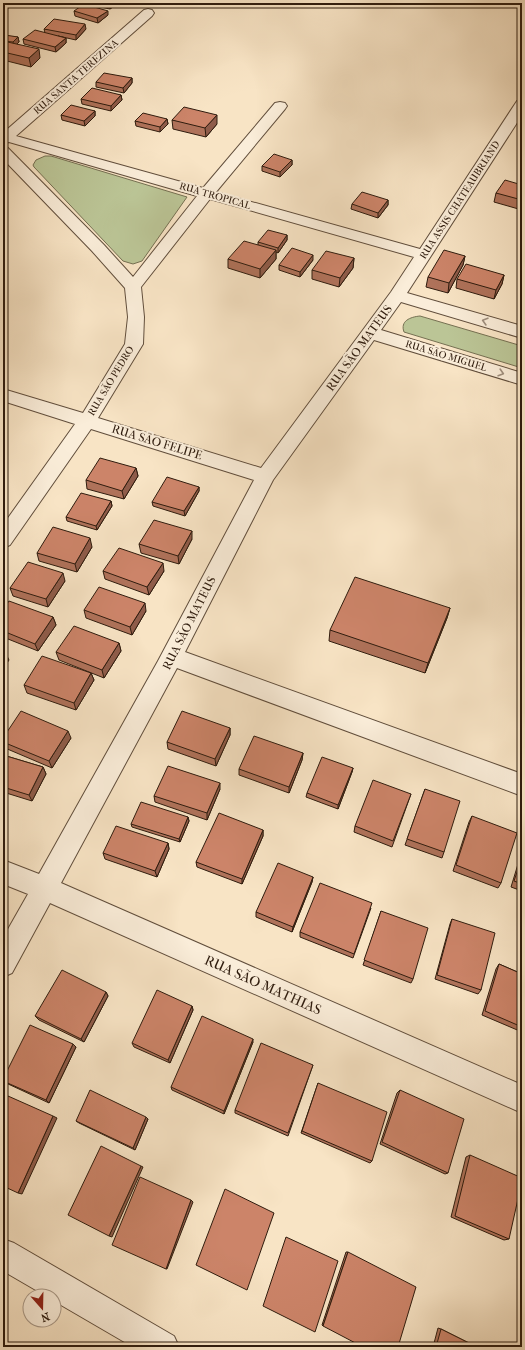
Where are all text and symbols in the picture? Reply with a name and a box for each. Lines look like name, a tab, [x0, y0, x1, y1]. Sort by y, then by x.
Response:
street label: RUA SANTA TEREZINA	[31, 37, 121, 117]
street label: RUA ASSIS CHATEAUBRIAND	[417, 138, 503, 261]
street label: RUA TROPICAL	[178, 180, 252, 212]
street label: RUA SÃO MATEUS	[323, 302, 395, 394]
one-way arrow	[481, 318, 488, 326]
street label: RUA SÃO MIGUEL	[404, 337, 489, 374]
street label: RUA SÃO PEDRO	[85, 343, 137, 418]
one-way arrow	[497, 368, 504, 377]
street label: RUA SÃO FELIPE	[110, 422, 204, 462]
street label: RUA SÃO MATEUS	[159, 574, 219, 672]
street label: RUA SÃO MATHIAS	[202, 952, 324, 1018]
north arrow	[22, 1288, 62, 1328]
text: N	[38, 1309, 51, 1325]

